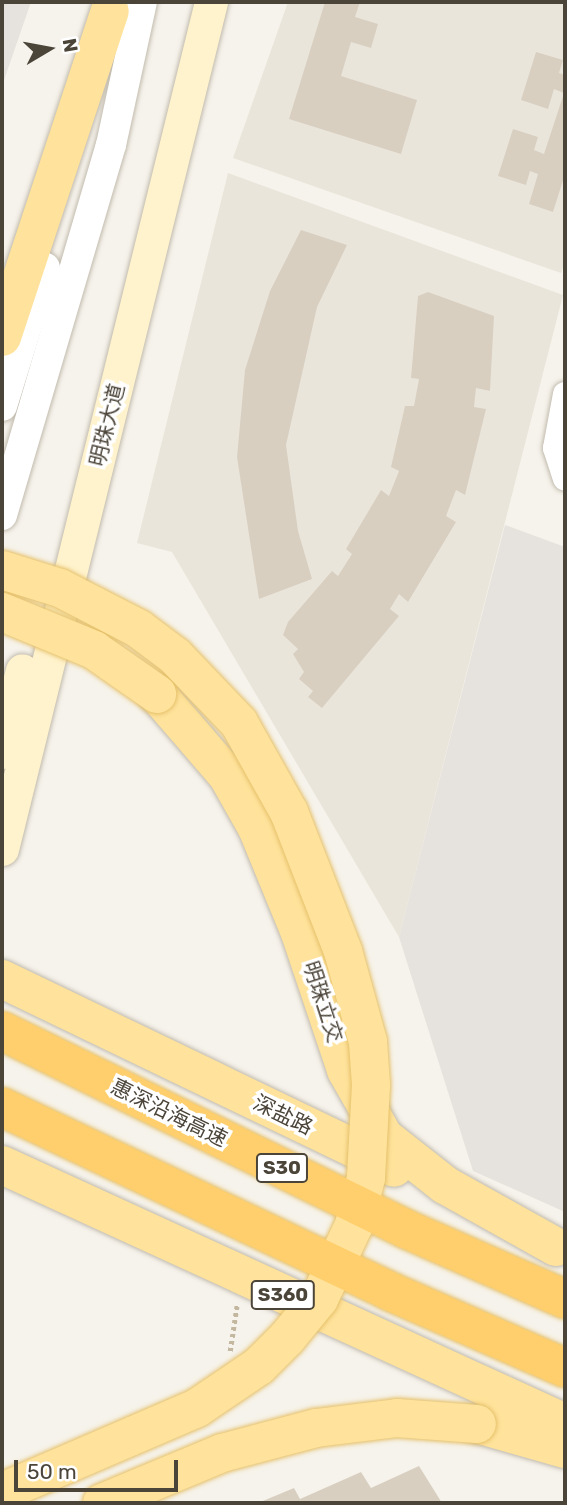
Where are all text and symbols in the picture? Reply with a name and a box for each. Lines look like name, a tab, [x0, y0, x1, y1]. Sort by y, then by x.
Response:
north arrow	[14, 14, 84, 84]
text: N	[58, 37, 83, 54]
street label: 明珠大道	[85, 381, 129, 469]
street label: 明珠立交	[298, 958, 348, 1046]
street label: 惠深沿海高速	[107, 1074, 231, 1152]
street label: 深盐路	[249, 1090, 317, 1140]
road number: S30	[256, 1152, 308, 1184]
road number: S360	[250, 1280, 316, 1310]
scale bar	[18, 1446, 182, 1490]
text: 50 m	[27, 1459, 77, 1484]

